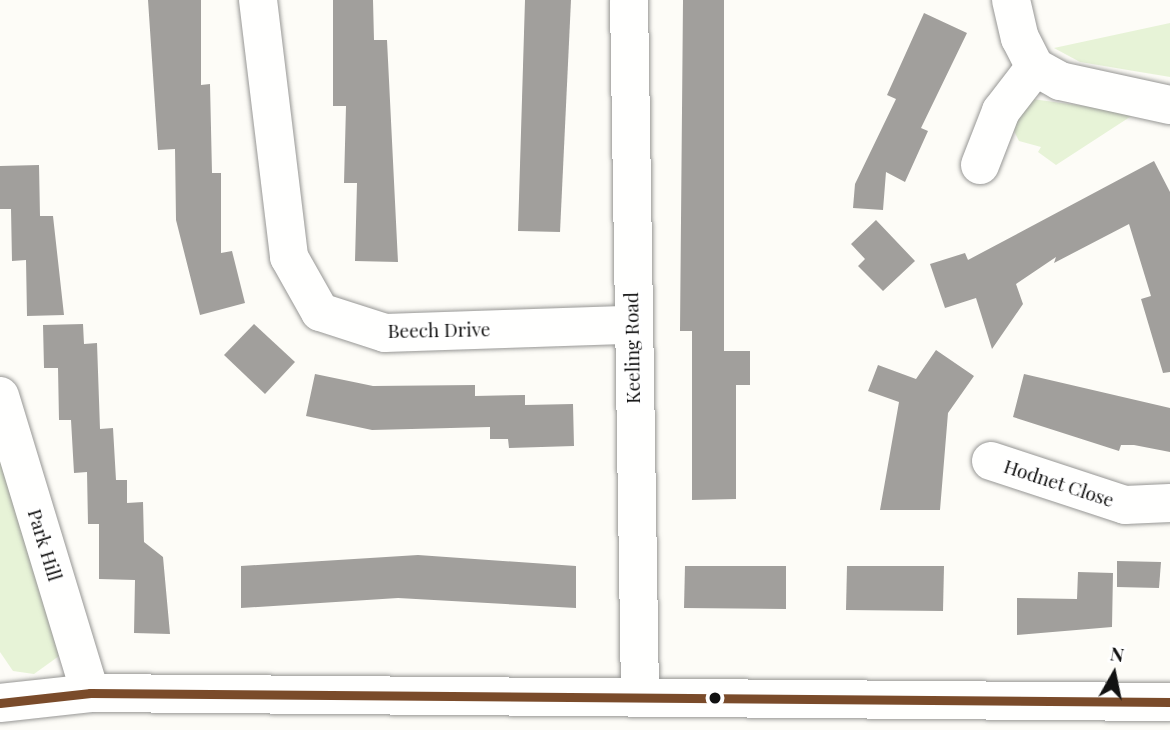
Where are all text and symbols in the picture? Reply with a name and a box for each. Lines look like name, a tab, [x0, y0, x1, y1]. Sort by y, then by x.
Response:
street label: Keeling Road	[620, 292, 644, 404]
street label: Beech Drive	[387, 318, 491, 342]
street label: Hodnet Close	[1001, 454, 1117, 512]
street label: Park Hill	[23, 506, 67, 584]
north arrow	[1079, 639, 1149, 709]
text: N	[1108, 639, 1126, 667]
unlabelled marker	[708, 691, 722, 705]

